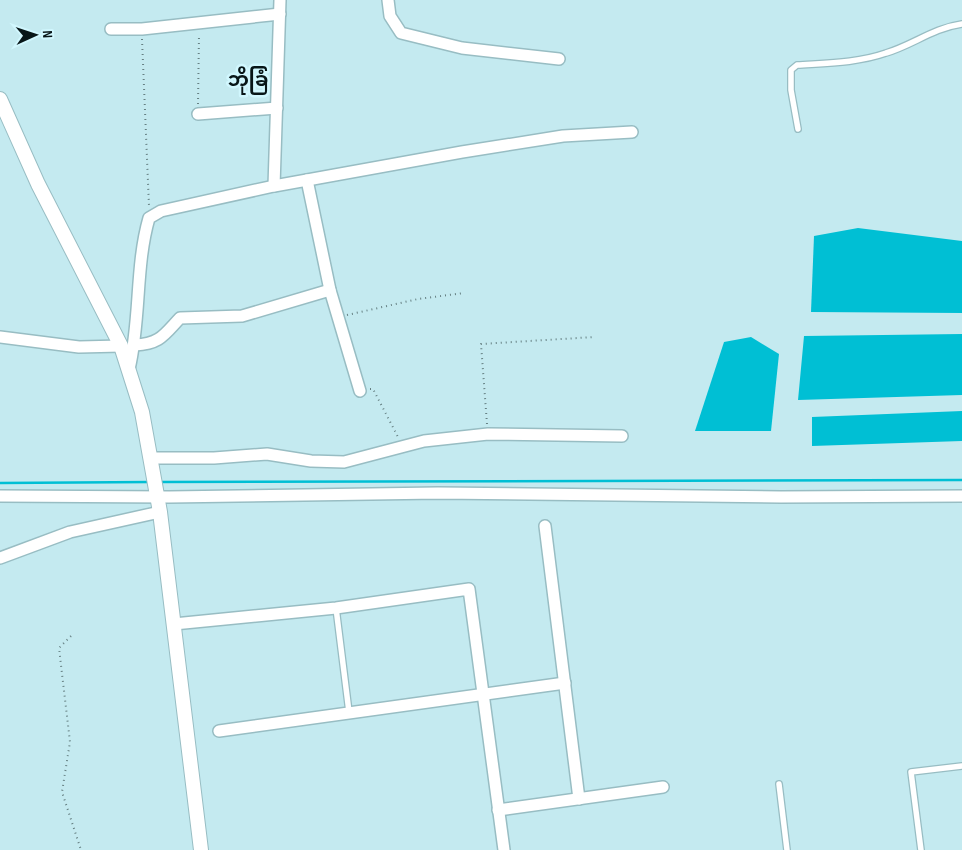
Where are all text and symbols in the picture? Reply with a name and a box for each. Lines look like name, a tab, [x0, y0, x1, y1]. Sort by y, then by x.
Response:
north arrow	[10, 10, 60, 60]
text: N	[39, 30, 56, 39]
district label: ဘိုခြံ	[228, 66, 268, 95]

